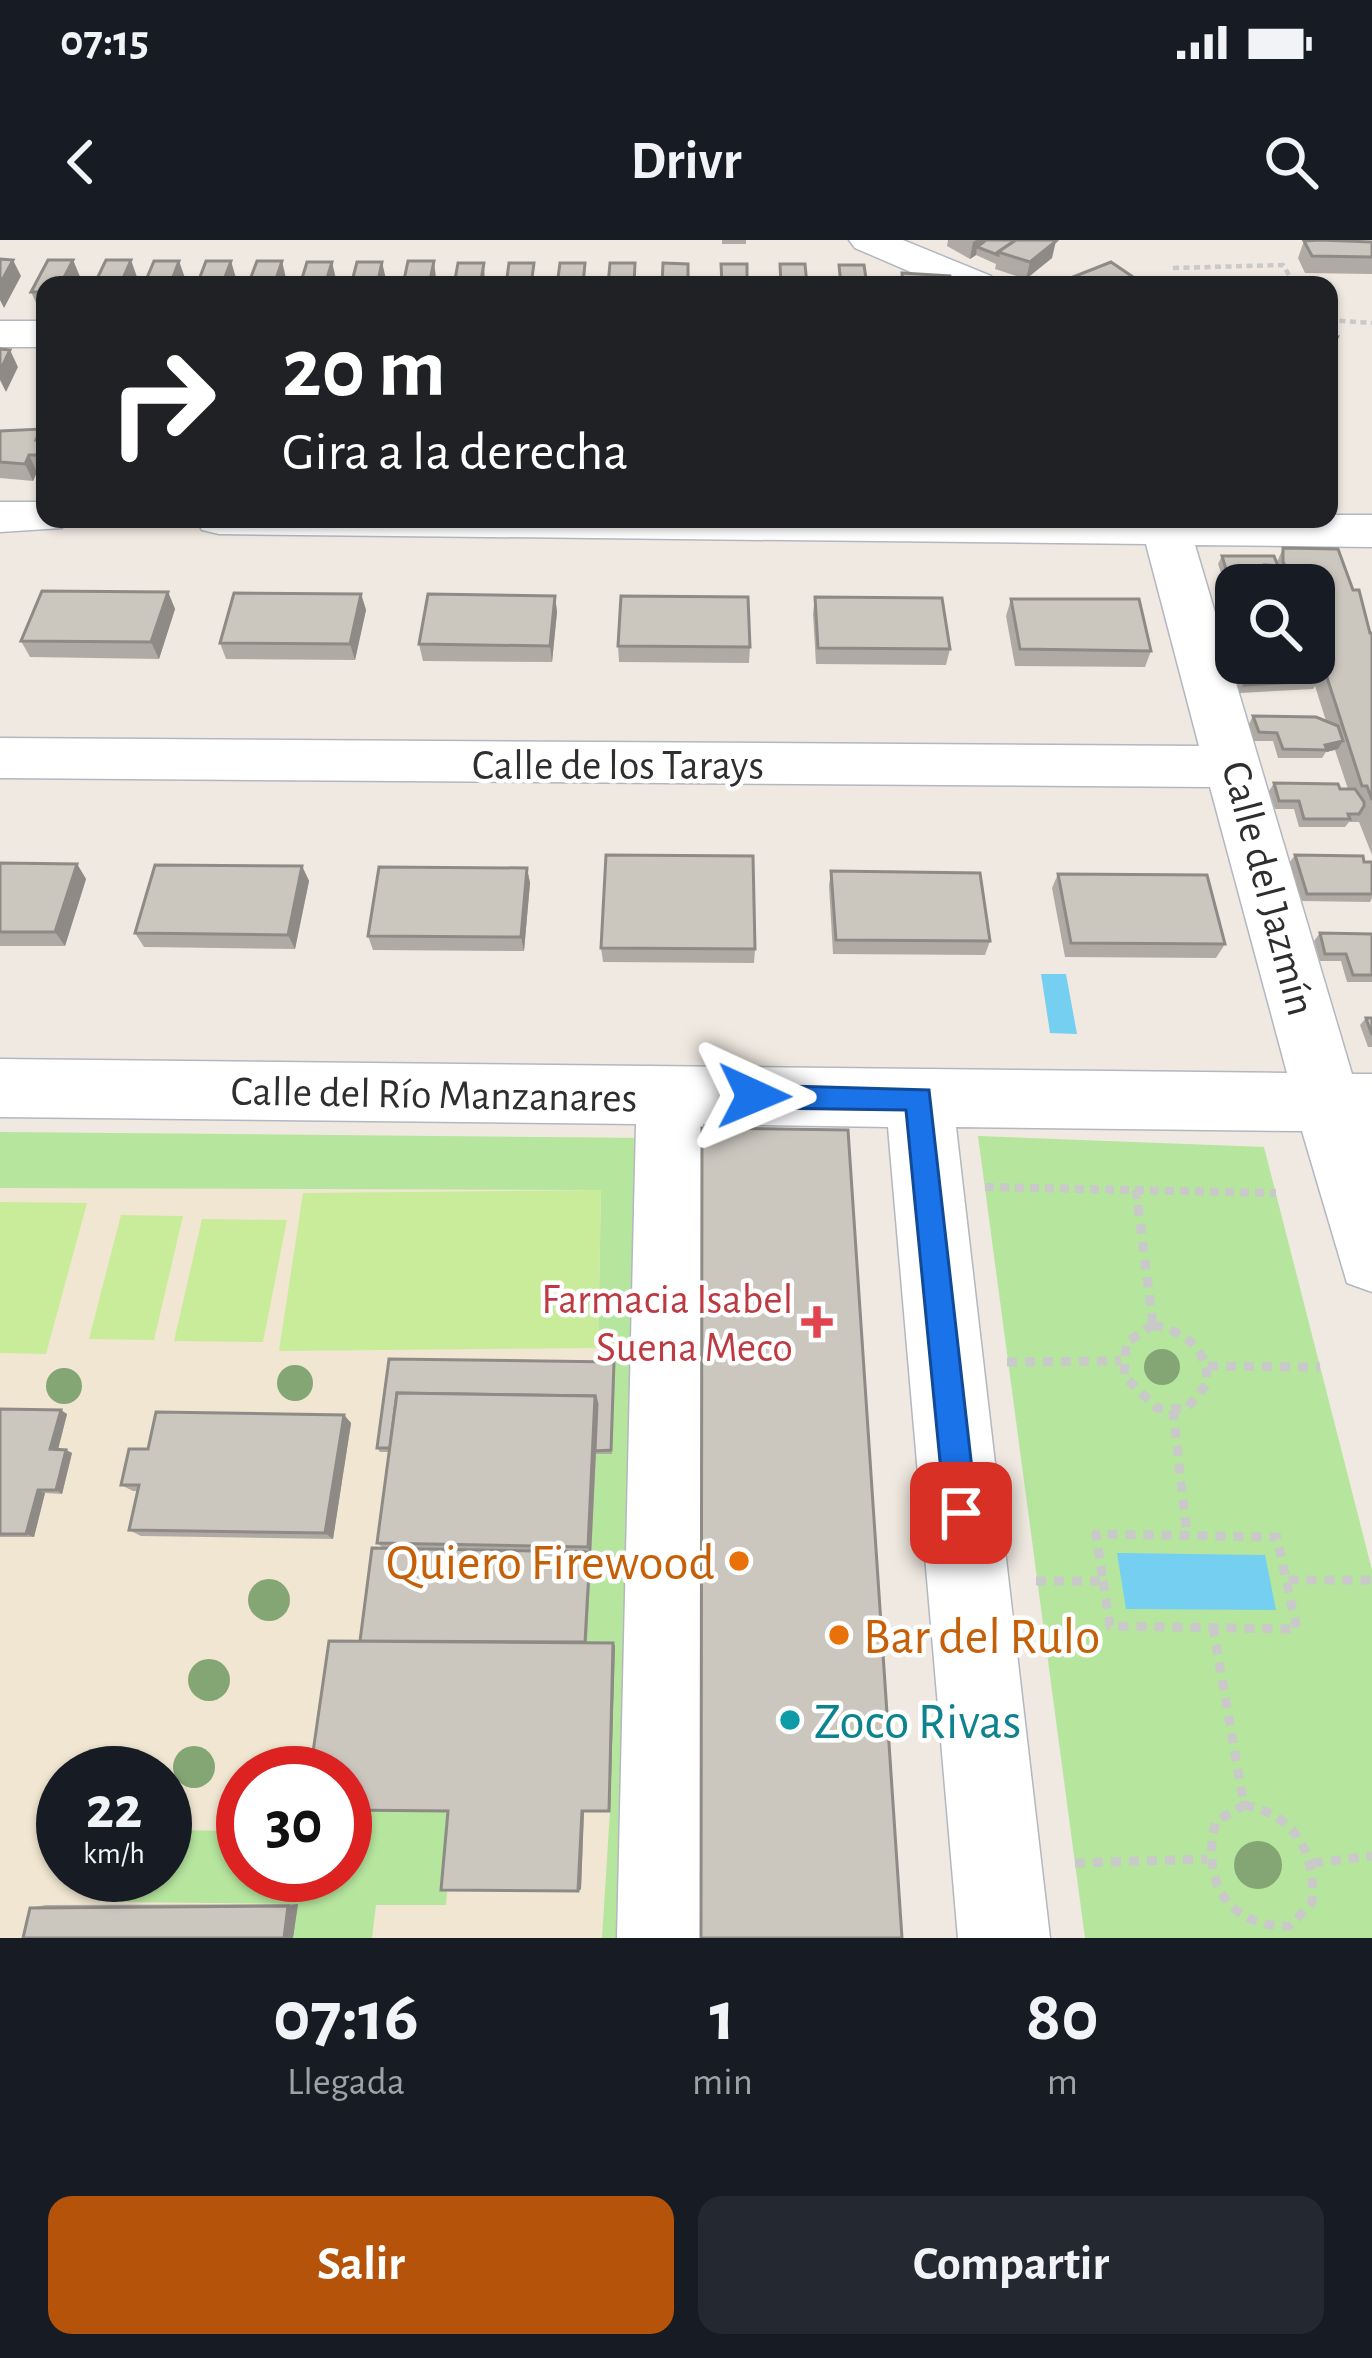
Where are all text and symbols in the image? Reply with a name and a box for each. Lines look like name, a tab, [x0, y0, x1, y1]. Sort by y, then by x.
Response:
text: 07:15	[60, 19, 149, 64]
icon: back	[48, 129, 114, 195]
icon: search	[1258, 129, 1324, 195]
text: Drivr	[631, 135, 741, 189]
icon: right	[84, 324, 240, 480]
text: 20 m	[282, 328, 446, 412]
text: Gira a la derecha	[282, 426, 628, 480]
map controls	[1215, 564, 1335, 684]
button: search	[1215, 564, 1335, 684]
street label: Calle de los Tarays	[472, 745, 764, 787]
street label: Calle del Jazmín	[1214, 757, 1322, 1020]
position arrow	[691, 1033, 817, 1159]
street label: Calle del Río Manzanares	[230, 1070, 638, 1120]
place label: Farmacia Isabel Suena Meco	[541, 1279, 793, 1369]
marker: Farmacia Isabel Suena Meco	[804, 1309, 830, 1335]
pin	[910, 1462, 1012, 1564]
icon: arrive	[928, 1480, 994, 1546]
place label: Quiero Firewood	[386, 1538, 715, 1589]
marker: Quiero Firewood	[726, 1548, 752, 1574]
place label: Bar del Rulo	[863, 1612, 1100, 1663]
marker: Bar del Rulo	[826, 1622, 852, 1648]
place label: Zoco Rivas	[814, 1697, 1021, 1748]
marker: Zoco Rivas	[777, 1707, 803, 1733]
speed limit sign: 30	[216, 1746, 372, 1902]
text: 22	[86, 1779, 142, 1839]
text: km/h	[83, 1839, 145, 1869]
text: 07:16	[273, 1981, 419, 2053]
text: 1	[709, 1981, 735, 2053]
text: 80	[1026, 1981, 1099, 2053]
text: Llegada	[287, 2063, 405, 2102]
text: min	[692, 2063, 753, 2102]
text: m	[1047, 2063, 1078, 2102]
button: Salir	[48, 2196, 674, 2334]
button: Compartir	[698, 2196, 1324, 2334]

